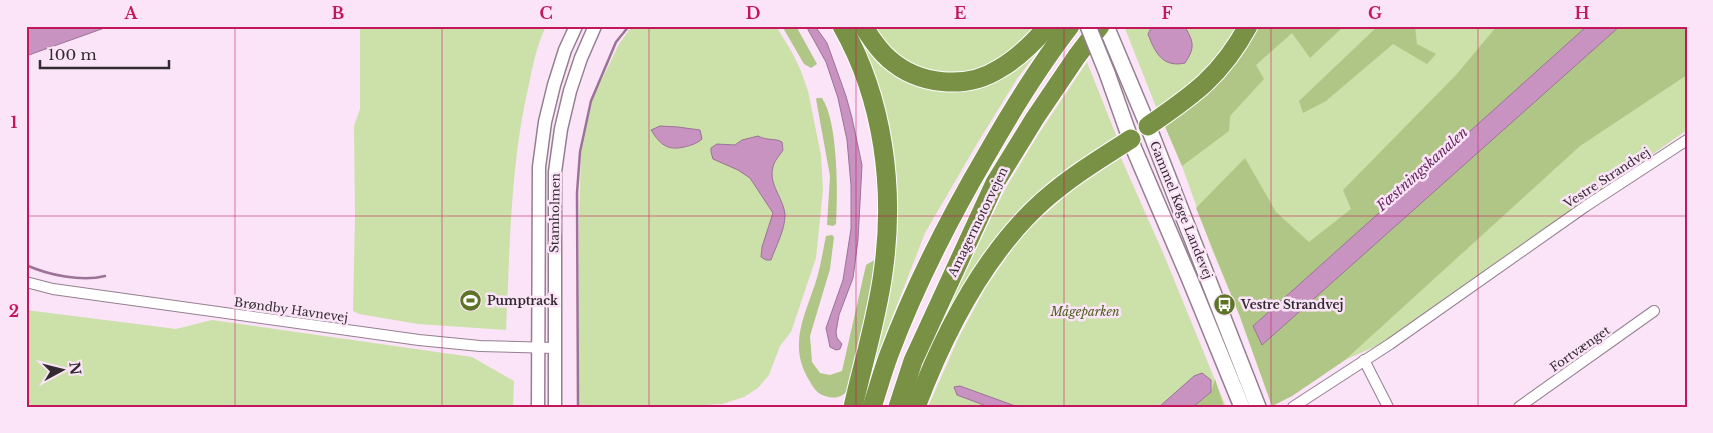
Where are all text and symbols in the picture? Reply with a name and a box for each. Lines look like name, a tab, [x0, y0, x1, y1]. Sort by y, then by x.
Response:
text: A	[124, 3, 139, 23]
text: B	[332, 3, 345, 23]
text: C	[539, 3, 553, 23]
text: D	[746, 3, 760, 23]
text: E	[954, 3, 966, 23]
text: F	[1161, 3, 1173, 23]
text: G	[1368, 3, 1382, 23]
text: H	[1574, 3, 1590, 23]
scale bar	[40, 38, 169, 70]
text: 100 m	[48, 45, 97, 64]
text: 1	[11, 112, 18, 132]
water label: Fæstningskanalen	[1372, 123, 1472, 215]
street label: Gammel Køge Landevej	[1147, 139, 1216, 281]
street label: Vestre Strandvej	[1560, 144, 1653, 212]
street label: Amagermotorvejen	[944, 165, 1011, 280]
street label: Stamholmen	[546, 173, 563, 253]
sports icon: Pumptrack	[459, 289, 483, 313]
place label: Pumptrack	[487, 293, 559, 308]
bus stop icon: Vestre Strandvej	[1213, 293, 1237, 317]
street label: Brøndby Havnevej	[233, 294, 349, 325]
place label: Vestre Strandvej	[1240, 297, 1343, 312]
text: 2	[9, 301, 19, 321]
park label: Mågeparken	[1050, 304, 1120, 319]
street label: Fortvænget	[1547, 322, 1613, 375]
north arrow	[38, 346, 88, 396]
text: N	[65, 361, 85, 376]

